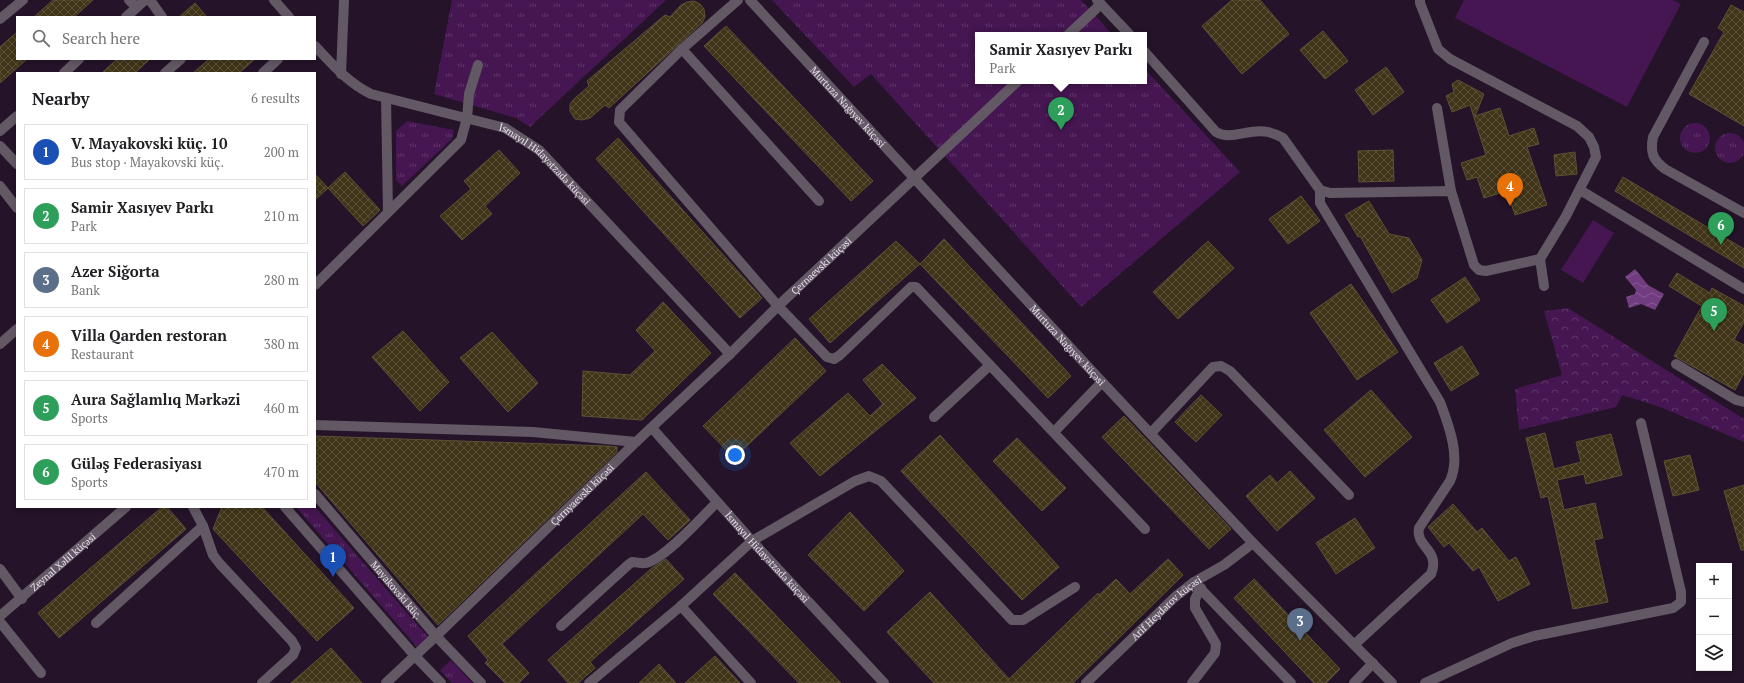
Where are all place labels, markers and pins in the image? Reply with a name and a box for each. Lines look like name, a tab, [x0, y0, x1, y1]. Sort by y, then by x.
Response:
pin: 2	[1048, 97, 1074, 130]
pin: 4	[1497, 173, 1523, 206]
pin: 6	[1708, 212, 1734, 245]
pin: 5	[1701, 298, 1727, 331]
pin: 1	[320, 544, 346, 577]
pin: 3	[1287, 608, 1313, 641]

